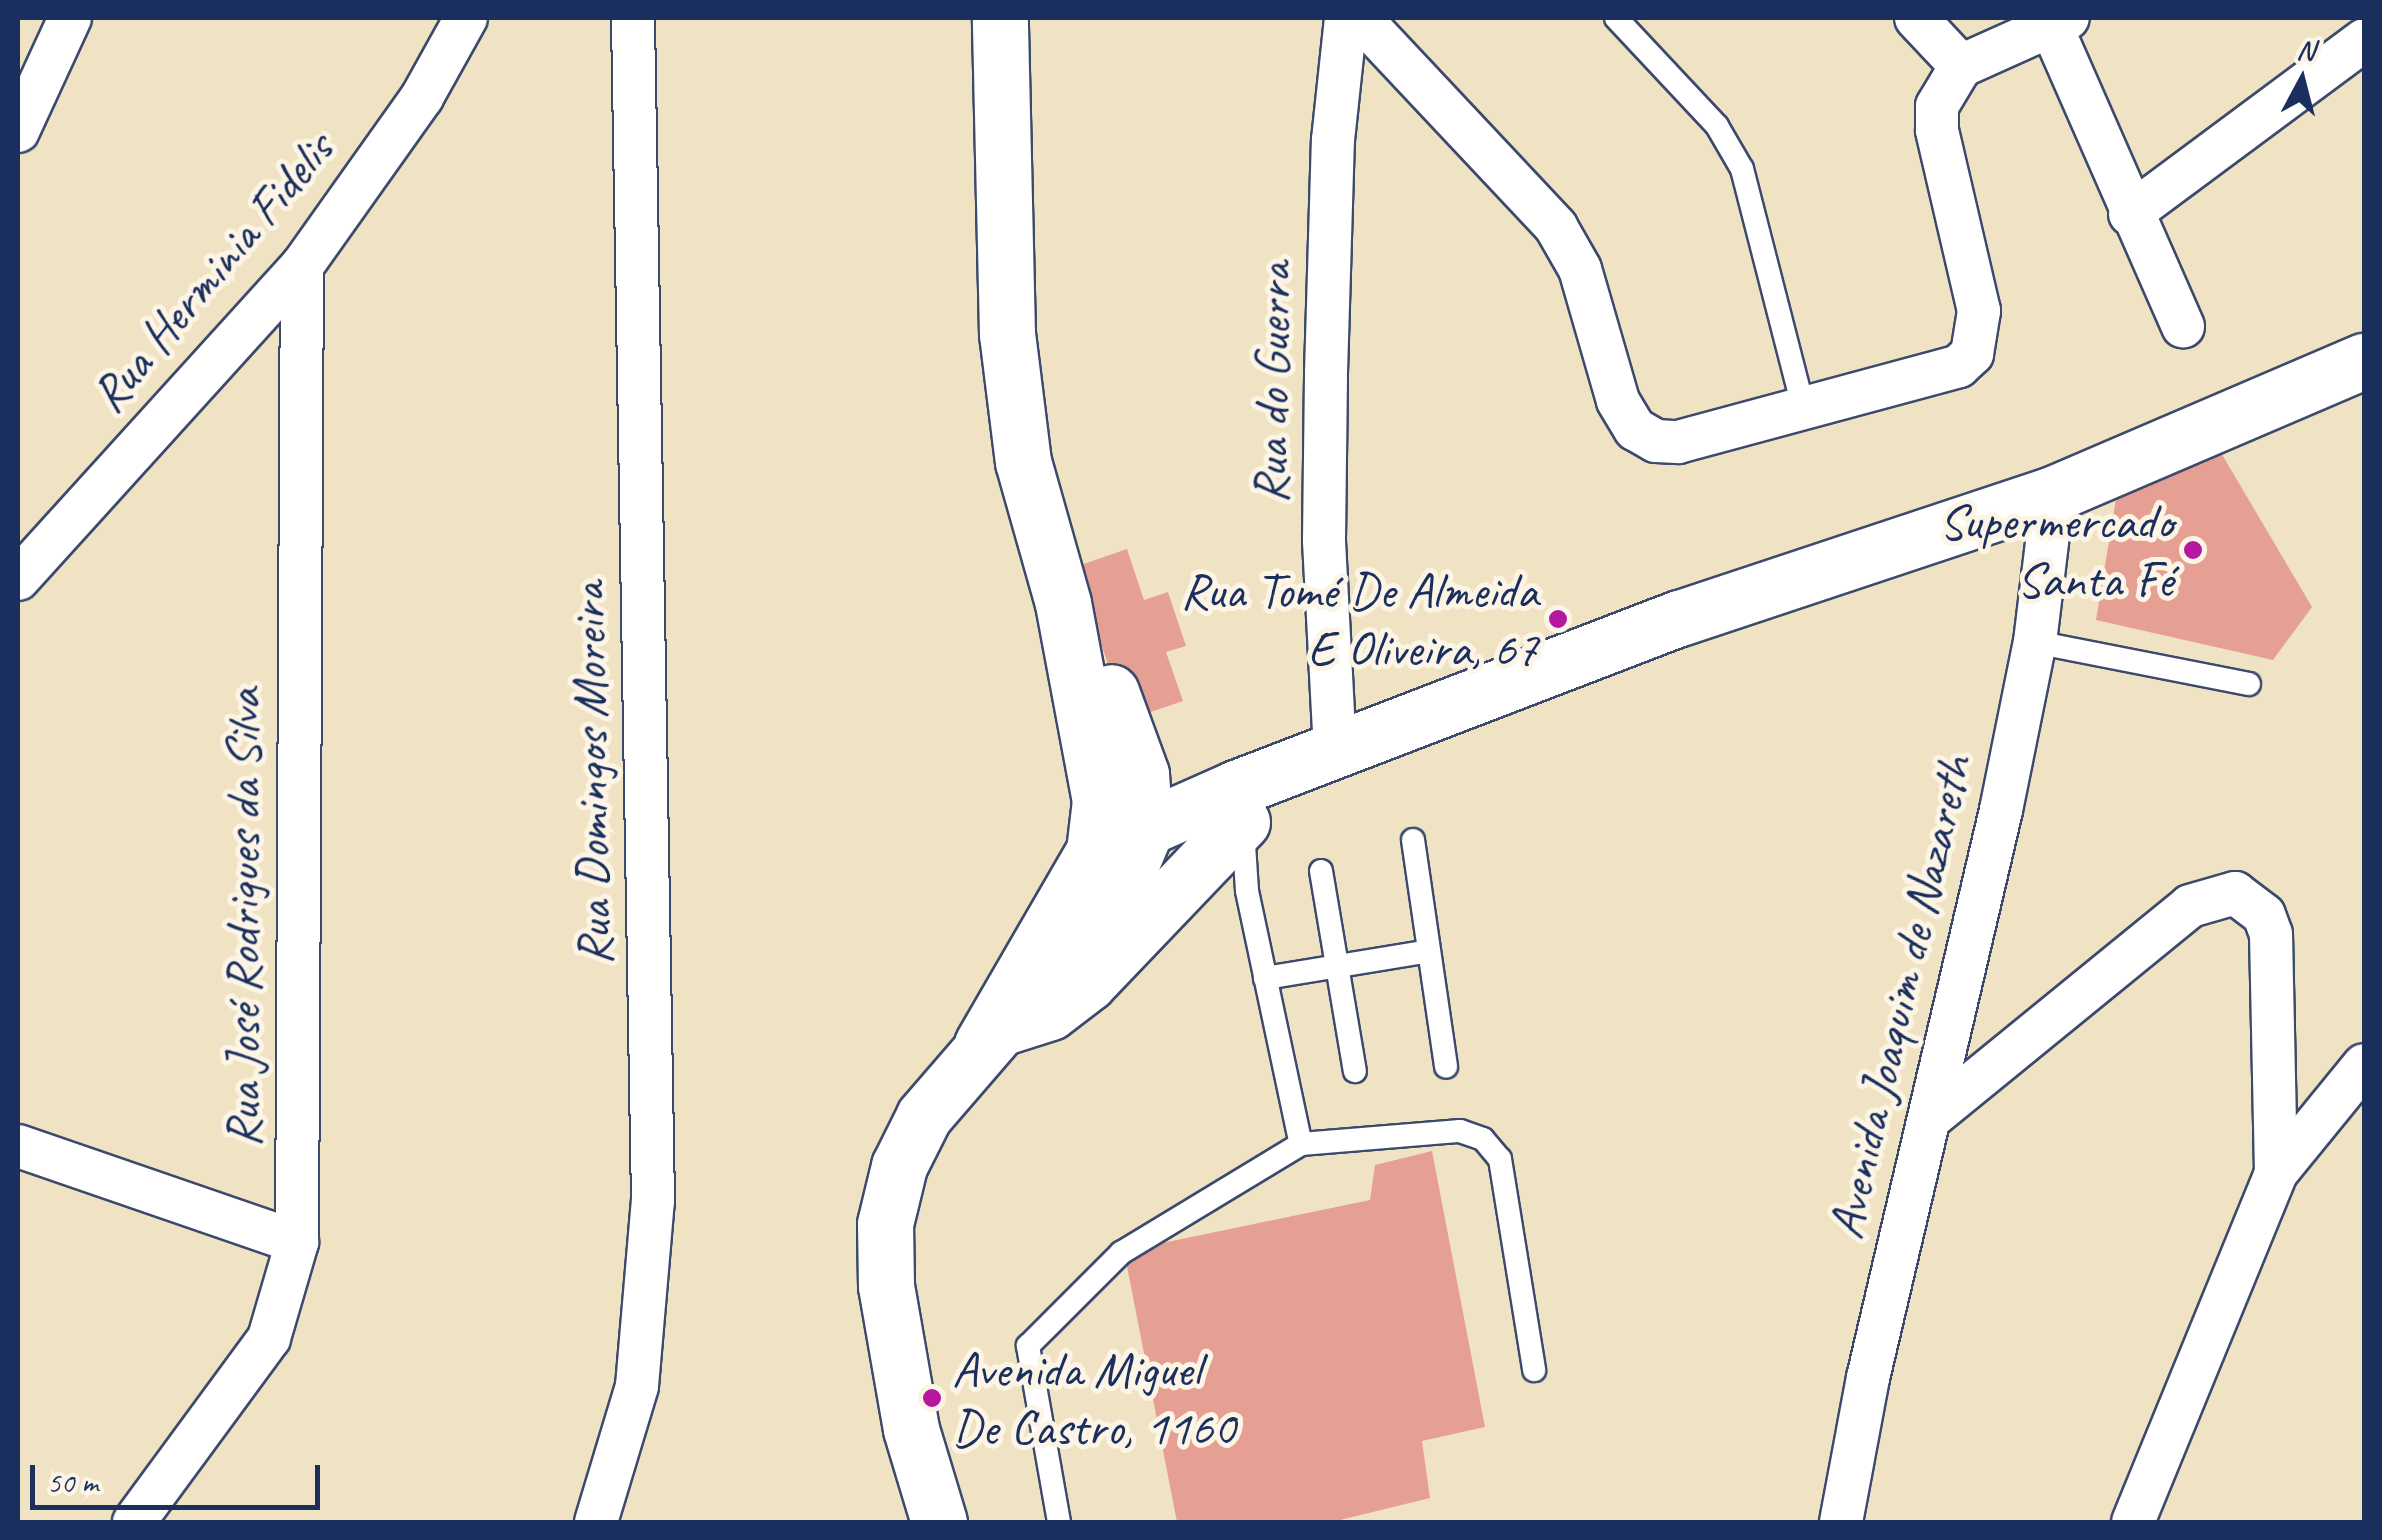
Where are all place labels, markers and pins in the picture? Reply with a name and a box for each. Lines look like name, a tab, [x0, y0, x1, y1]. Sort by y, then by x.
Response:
place label: Supermercado Santa Fé	[1939, 491, 2173, 608]
marker: Supermercado Santa Fé	[2182, 539, 2204, 561]
place label: Rua Tomé De Almeida E Oliveira, 67	[1182, 560, 1538, 678]
marker: Rua Tomé De Almeida E Oliveira, 67	[1547, 608, 1569, 630]
place label: Avenida Miguel De Castro, 1160	[952, 1339, 1236, 1456]
marker: Avenida Miguel De Castro, 1160	[921, 1387, 943, 1409]

